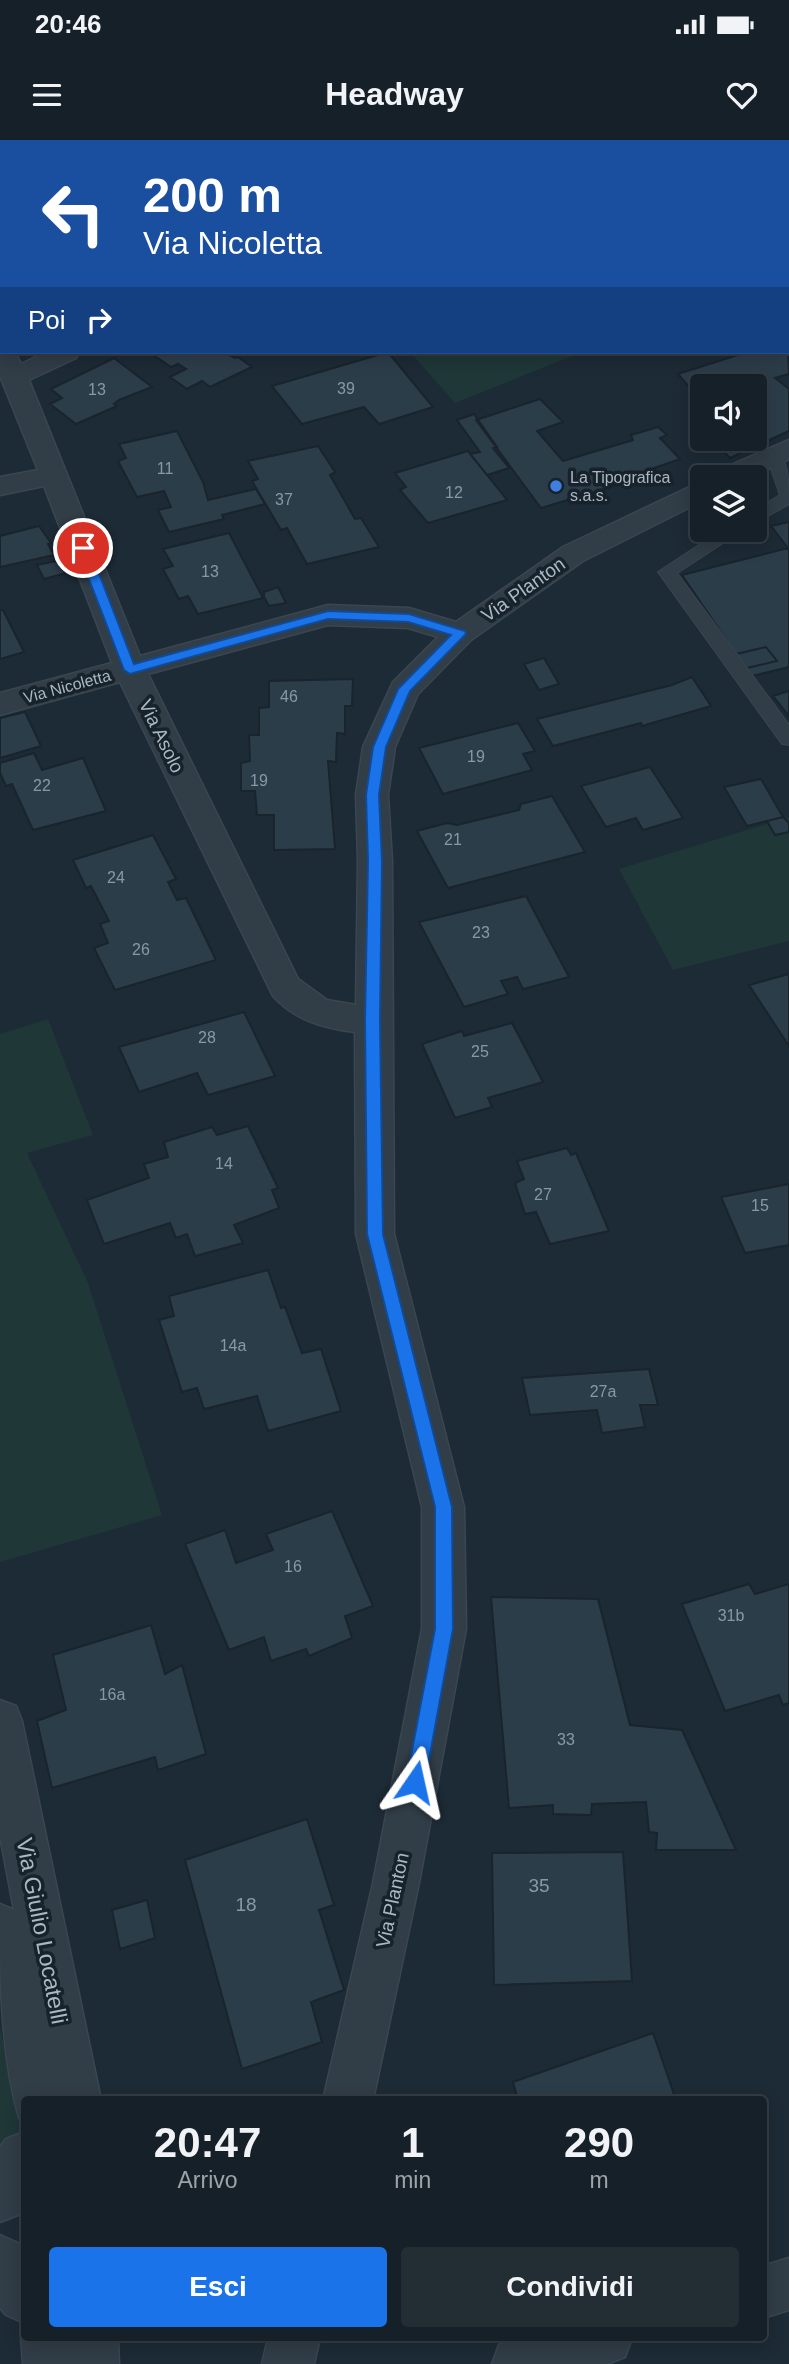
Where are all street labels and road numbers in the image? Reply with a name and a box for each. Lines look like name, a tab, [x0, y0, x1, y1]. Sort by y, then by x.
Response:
street label: Via Planton	[478, 553, 569, 626]
street label: Via Nicoletta	[22, 667, 113, 706]
street label: Via Asolo	[135, 696, 188, 776]
street label: Via Giulio Locatelli	[11, 1836, 73, 2026]
street label: Via Planton	[372, 1851, 413, 1950]

